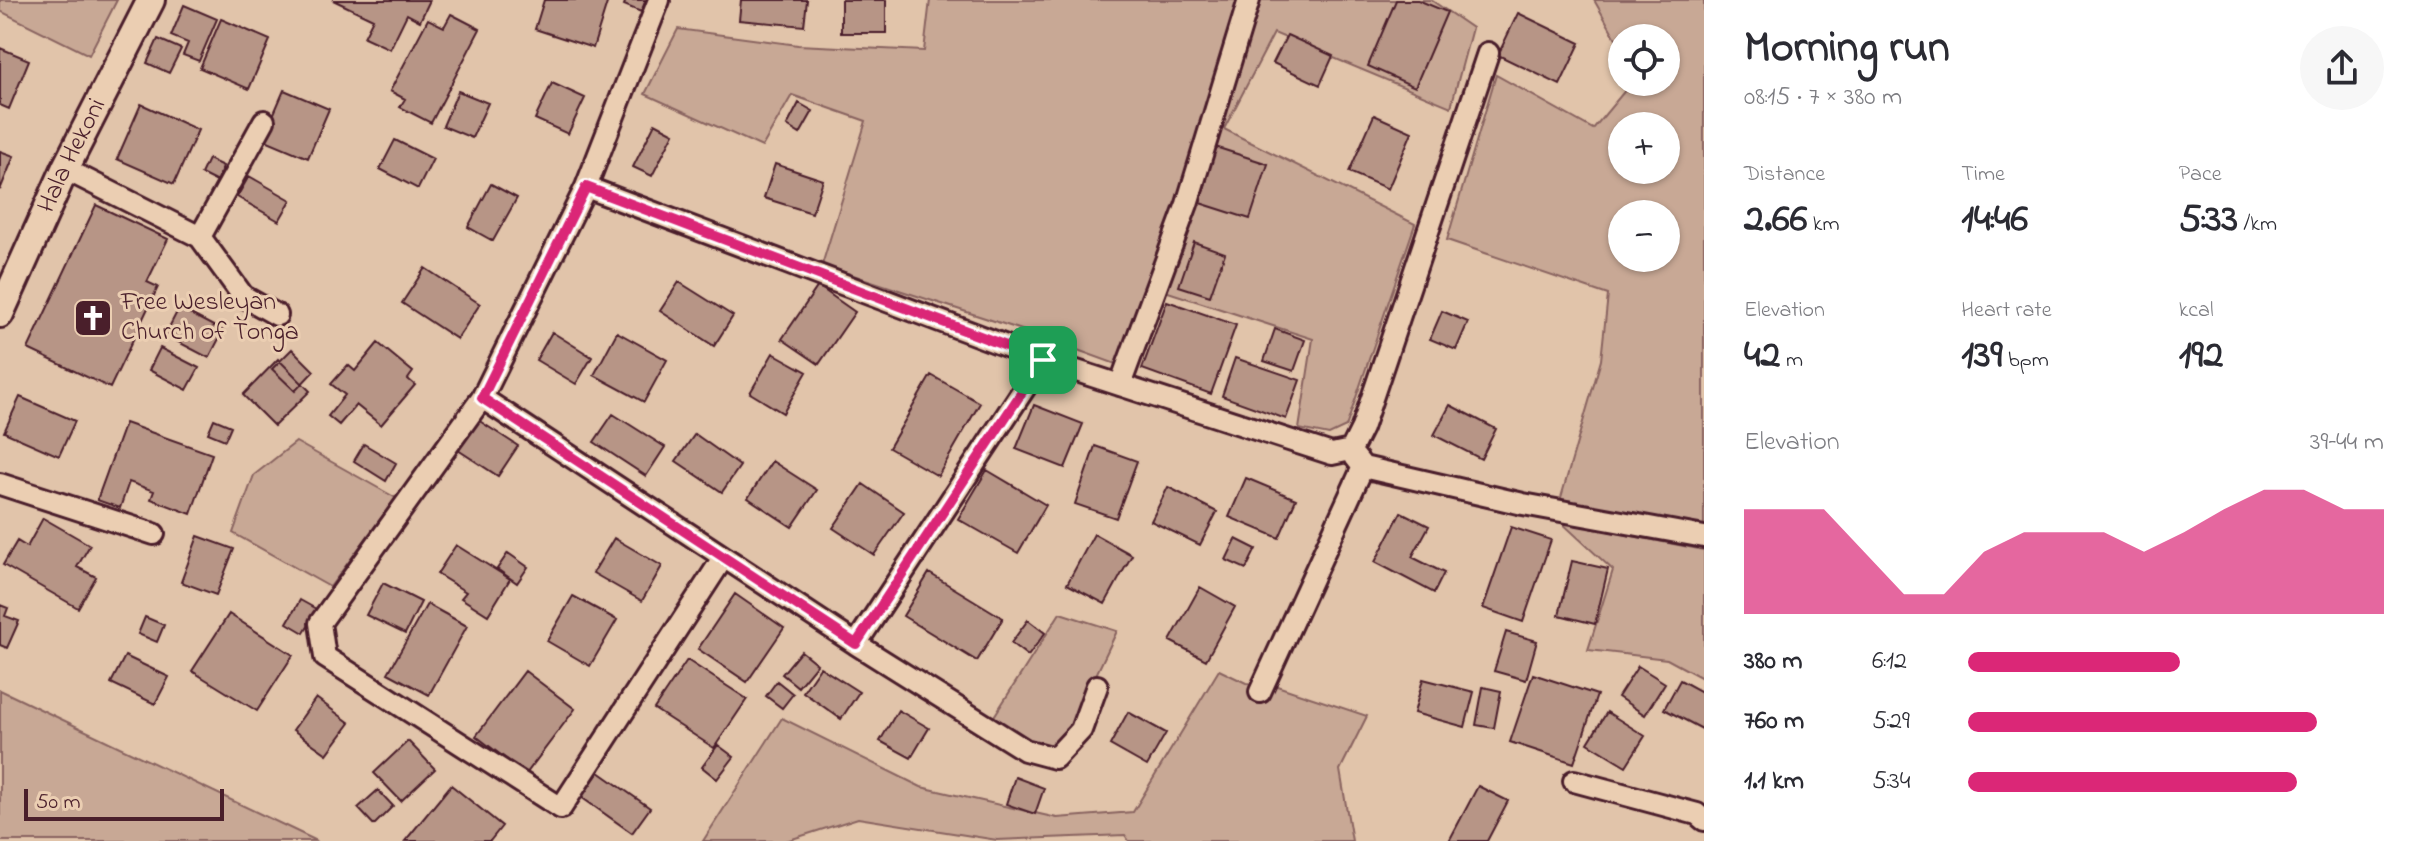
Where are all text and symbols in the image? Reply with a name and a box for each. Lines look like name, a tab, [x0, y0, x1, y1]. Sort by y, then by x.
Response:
text: Morning run	[1744, 17, 1950, 81]
map controls	[1608, 24, 1680, 272]
button: locate	[1608, 24, 1680, 96]
button: share	[2300, 26, 2384, 110]
text: 08:15 · 7 × 380 m	[1744, 79, 1902, 117]
street label: Hala Hekoni	[29, 92, 117, 219]
button: +	[1608, 112, 1680, 184]
text: Distance	[1744, 159, 1825, 191]
text: Time	[1961, 159, 2005, 191]
text: Pace	[2179, 159, 2222, 191]
text: 2.66	[1744, 191, 1807, 250]
text: 14:46	[1961, 191, 2028, 250]
text: 5:33	[2179, 191, 2238, 250]
button: −	[1608, 200, 1680, 272]
text: km	[1807, 209, 1839, 241]
text: /km	[2238, 209, 2277, 241]
place label: Free Wesleyan Church of Tonga	[120, 284, 299, 352]
text: Elevation	[1744, 295, 1825, 327]
text: Heart rate	[1961, 295, 2052, 327]
text: kcal	[2179, 295, 2214, 327]
church icon: Free Wesleyan Church of Tonga	[72, 297, 114, 339]
pin	[1009, 326, 1077, 394]
text: 42	[1744, 327, 1780, 386]
text: 139	[1961, 327, 2003, 386]
text: 192	[2179, 327, 2223, 386]
icon: arrive	[1021, 338, 1065, 382]
text: m	[1780, 345, 1803, 377]
text: bpm	[2003, 345, 2049, 377]
text: Elevation	[1744, 424, 1840, 462]
text: 39–44 m	[2310, 424, 2384, 462]
text: 380 m	[1744, 643, 1802, 681]
text: 6:12	[1872, 643, 1907, 681]
text: 760 m	[1744, 703, 1804, 741]
text: 5:29	[1872, 703, 1910, 741]
text: 1.1 km	[1744, 763, 1804, 801]
text: 5:34	[1872, 763, 1911, 801]
scale bar	[24, 785, 224, 821]
text: 50 m	[36, 787, 81, 819]

